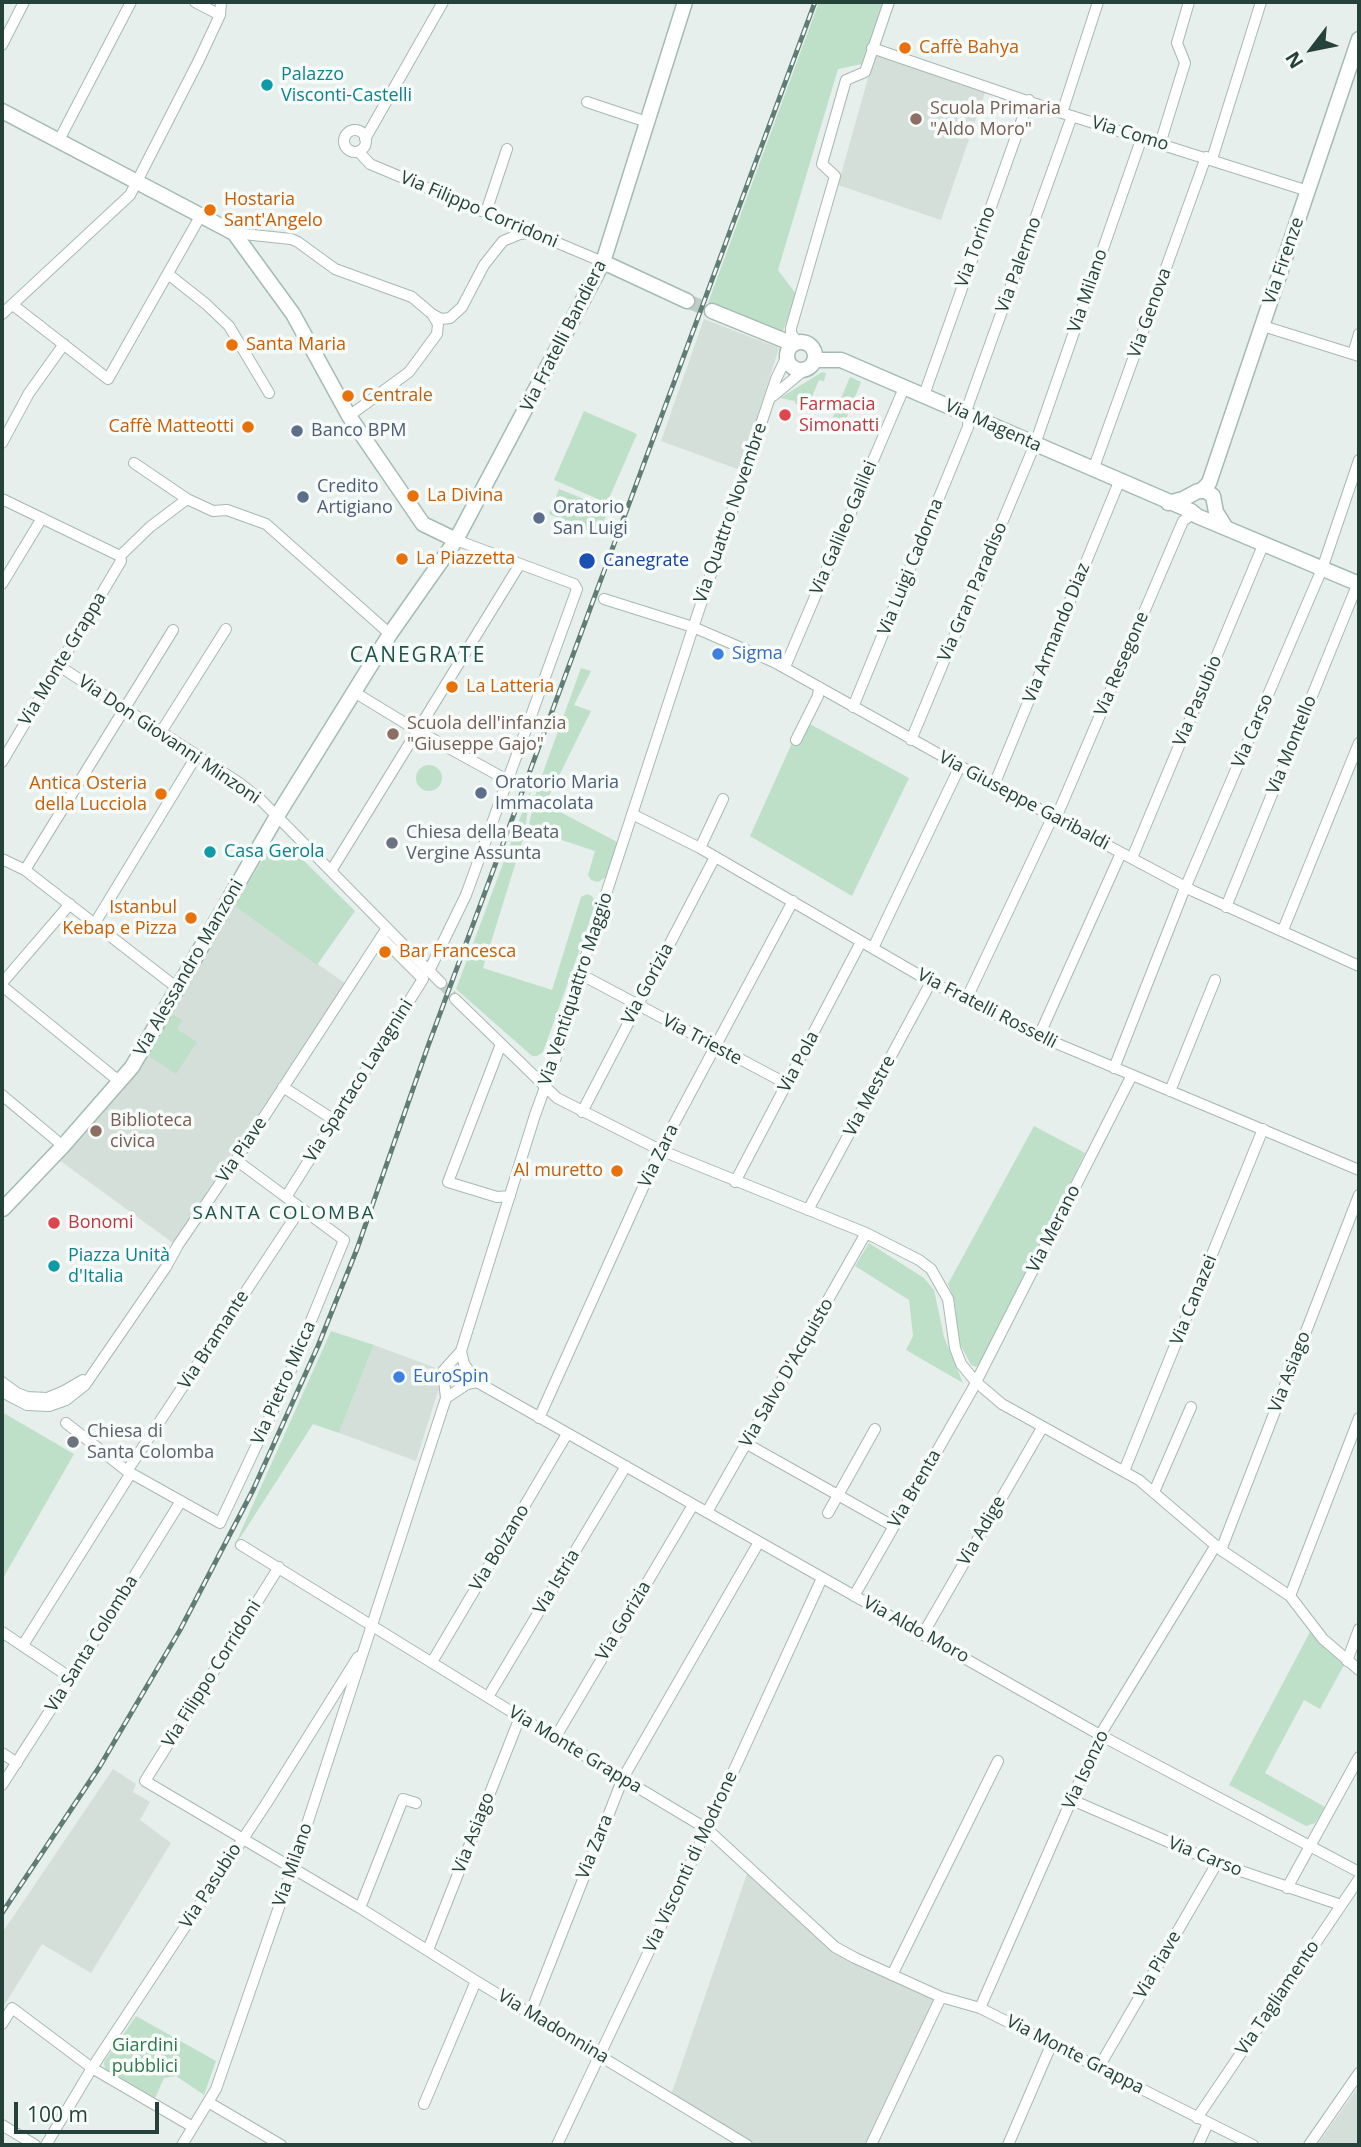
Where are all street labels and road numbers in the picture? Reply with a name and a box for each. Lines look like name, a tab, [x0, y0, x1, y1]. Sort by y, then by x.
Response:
street label: Via Como	[1089, 112, 1171, 156]
street label: Via Filippo Corridoni	[397, 167, 561, 253]
street label: Via Torino	[951, 204, 1001, 290]
street label: Via Palermo	[992, 214, 1046, 316]
street label: Via Firenze	[1259, 215, 1309, 307]
street label: Via Milano	[1064, 246, 1112, 336]
street label: Via Fratelli Bandiera	[516, 257, 612, 415]
street label: Via Genova	[1124, 265, 1176, 361]
street label: Via Magenta	[941, 395, 1045, 457]
street label: Via Quattro Novembre	[690, 420, 772, 606]
street label: Via Galileo Galilei	[806, 458, 882, 598]
street label: Via Luigi Cadorna	[874, 496, 948, 638]
street label: Via Gran Paradiso	[934, 519, 1012, 665]
street label: Via Armando Diaz	[1019, 560, 1095, 706]
street label: Via Monte Grappa	[15, 588, 111, 730]
street label: Via Resegone	[1090, 608, 1154, 720]
street label: Via Pasubio	[1169, 652, 1227, 750]
street label: Via Don Giovanni Minzoni	[74, 671, 264, 809]
street label: Via Carso	[1228, 691, 1278, 771]
street label: Via Montello	[1262, 693, 1322, 797]
street label: Via Giuseppe Garibaldi	[935, 747, 1113, 855]
street label: Via Alessandro Manzoni	[130, 876, 248, 1060]
street label: Via Ventiquattro Maggio	[535, 890, 617, 1088]
street label: Via Gorizia	[618, 940, 678, 1028]
street label: Via Fratelli Rosselli	[913, 964, 1061, 1054]
street label: Via Spartaco Lavagnini	[300, 996, 418, 1166]
street label: Via Trieste	[659, 1010, 745, 1070]
street label: Via Pola	[774, 1028, 824, 1096]
street label: Via Mestre	[840, 1052, 900, 1140]
street label: Via Piave	[212, 1113, 272, 1187]
street label: Via Zara	[634, 1121, 684, 1191]
street label: Via Merano	[1023, 1182, 1085, 1276]
street label: Via Canazei	[1166, 1252, 1222, 1348]
street label: Via Bramante	[174, 1287, 254, 1393]
street label: Via Salvo D'Acquisto	[736, 1295, 838, 1451]
street label: Via Pietro Micca	[247, 1318, 321, 1448]
street label: Via Asiago	[1265, 1328, 1315, 1416]
street label: Via Brenta	[884, 1446, 946, 1532]
street label: Via Adige	[953, 1492, 1011, 1570]
street label: Via Bolzano	[466, 1501, 534, 1595]
street label: Via Istria	[529, 1546, 585, 1618]
street label: Via Santa Colomba	[41, 1572, 143, 1716]
street label: Via Gorizia	[592, 1577, 656, 1665]
street label: Via Aldo Moro	[859, 1592, 973, 1668]
street label: Via Filippo Corridoni	[158, 1597, 266, 1751]
street label: Via Monte Grappa	[504, 1702, 646, 1798]
street label: Via Isonzo	[1058, 1727, 1114, 1813]
street label: Via Visconti di Modrone	[639, 1768, 743, 1956]
street label: Via Asiago	[449, 1789, 499, 1877]
street label: Via Zara	[572, 1812, 618, 1882]
street label: Via Milano	[269, 1820, 317, 1910]
street label: Via Carso	[1165, 1832, 1245, 1882]
street label: Via Pasubio	[176, 1840, 246, 1932]
street label: Via Piave	[1130, 1927, 1186, 2003]
street label: Via Tagliamento	[1232, 1937, 1324, 2059]
street label: Via Madonnina	[494, 1985, 612, 2069]
street label: Via Monte Grappa	[1003, 2011, 1147, 2099]

